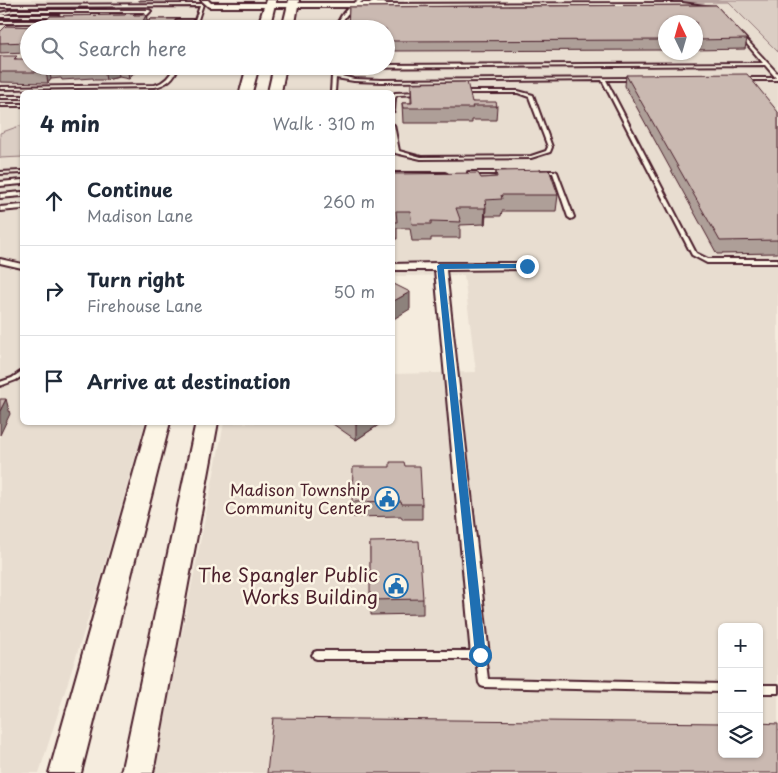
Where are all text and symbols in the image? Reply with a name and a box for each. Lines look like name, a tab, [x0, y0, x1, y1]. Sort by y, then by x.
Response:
north arrow	[658, 15, 703, 60]
search box	[20, 20, 395, 75]
icon: search	[38, 34, 66, 62]
text: Search here	[78, 34, 187, 62]
text: 4 min	[40, 107, 100, 139]
text: Walk · 310 m	[273, 111, 375, 135]
text: Continue	[87, 175, 173, 203]
icon: ahead	[40, 187, 68, 215]
text: 260 m	[323, 189, 375, 213]
text: Madison Lane	[87, 203, 193, 227]
route end	[516, 255, 539, 278]
text: Turn right	[87, 265, 185, 293]
icon: right	[40, 277, 68, 305]
text: 50 m	[334, 279, 375, 303]
text: Firehouse Lane	[87, 293, 203, 317]
icon: arrive	[40, 367, 68, 395]
text: Arrive at destination	[87, 367, 291, 395]
place label: Madison Township Community Center	[225, 477, 371, 519]
public building icon: Madison Township Community Center	[374, 486, 400, 512]
place label: The Spangler Public Works Building	[198, 560, 378, 610]
public building icon: The Spangler Public Works Building	[383, 573, 409, 599]
map controls	[718, 623, 763, 758]
button: +	[718, 623, 763, 668]
route start	[469, 644, 492, 667]
button: −	[718, 668, 763, 713]
button: layers	[718, 713, 763, 758]

